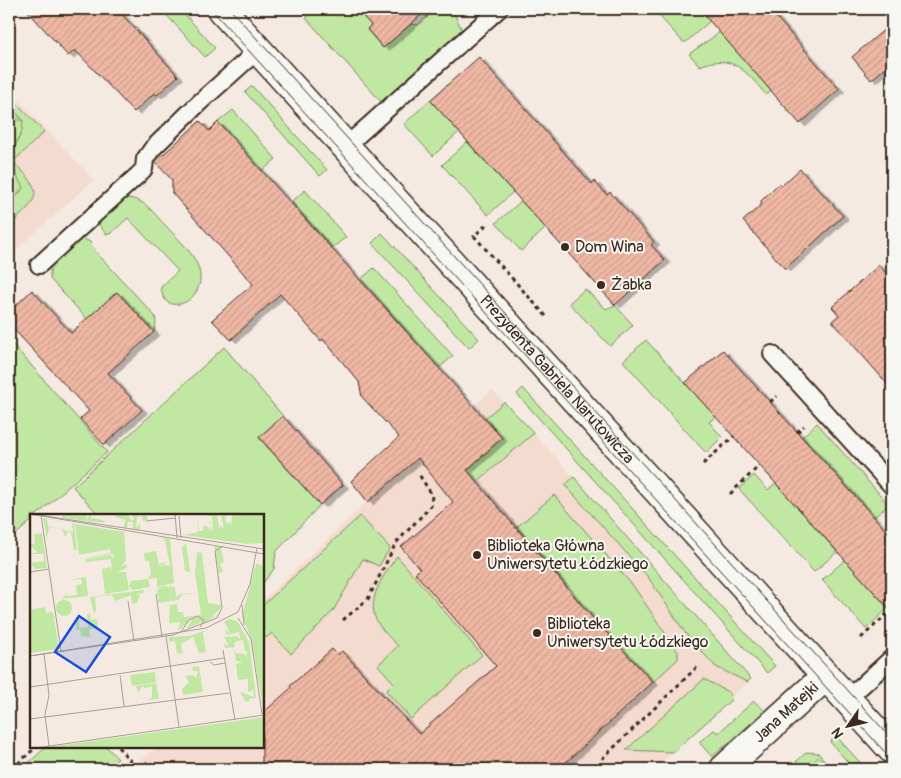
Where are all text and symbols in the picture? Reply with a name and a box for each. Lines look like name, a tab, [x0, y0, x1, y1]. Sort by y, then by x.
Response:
place label: Dom Wina	[575, 237, 644, 257]
marker: Dom Wina	[559, 241, 571, 253]
place label: Żabka	[611, 275, 652, 295]
marker: Żabka	[595, 279, 607, 291]
street label: Prezydenta Gabriela Narutowicza	[475, 291, 638, 468]
inset map	[30, 514, 264, 748]
place label: Biblioteka Główna Uniwersytetu Łódzkiego	[487, 536, 649, 574]
marker: Biblioteka Główna Uniwersytetu Łódzkiego	[471, 549, 483, 561]
place label: Biblioteka Uniwersytetu Łódzkiego	[547, 614, 709, 652]
marker: Biblioteka Uniwersytetu Łódzkiego	[531, 627, 543, 639]
street label: Jana Matejki	[749, 678, 823, 747]
north arrow	[824, 700, 874, 750]
text: N	[828, 724, 847, 742]

